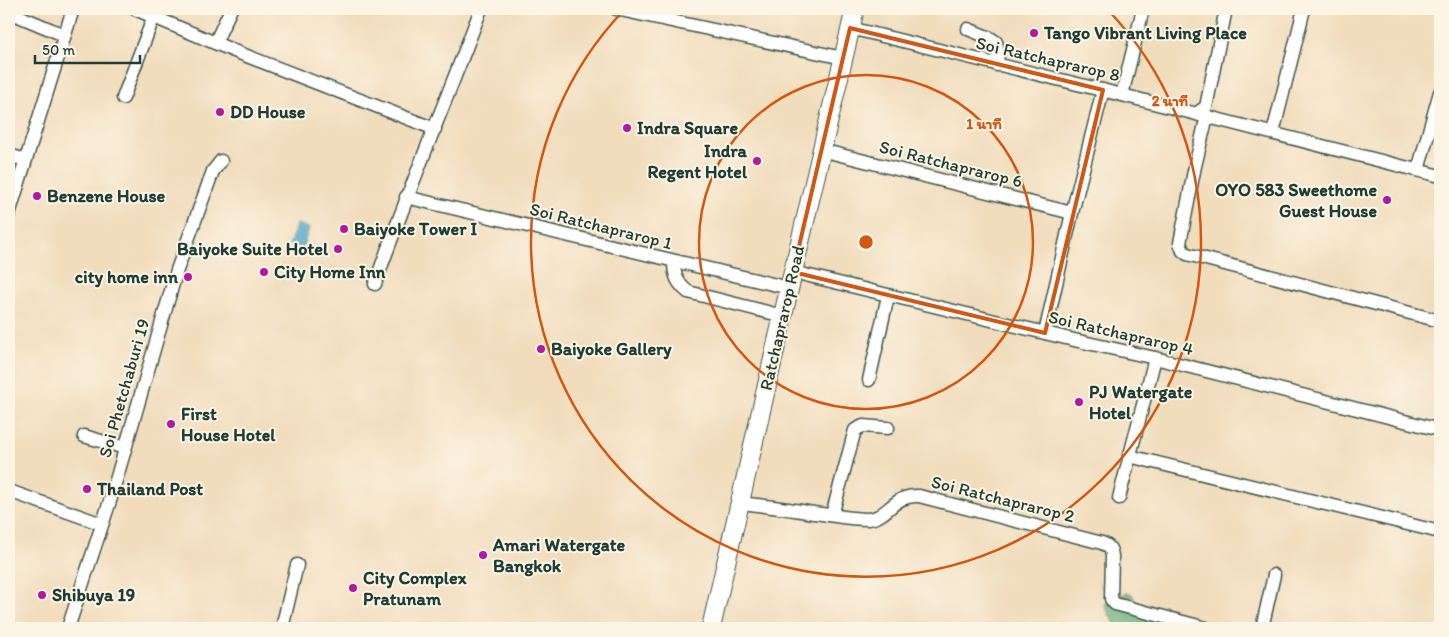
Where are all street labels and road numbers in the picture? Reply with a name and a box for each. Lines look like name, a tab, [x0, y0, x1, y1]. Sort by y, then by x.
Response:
street label: Soi Ratchaprarop 8	[974, 32, 1122, 86]
street label: Soi Ratchaprarop 6	[877, 136, 1025, 192]
street label: Soi Ratchaprarop 1	[528, 198, 674, 254]
street label: Ratchaprarop Road	[755, 243, 809, 393]
street label: Soi Ratchaprarop 4	[1046, 306, 1196, 360]
street label: Soi Phetchaburi 19	[94, 316, 154, 460]
street label: Soi Ratchaprarop 2	[929, 471, 1077, 528]

